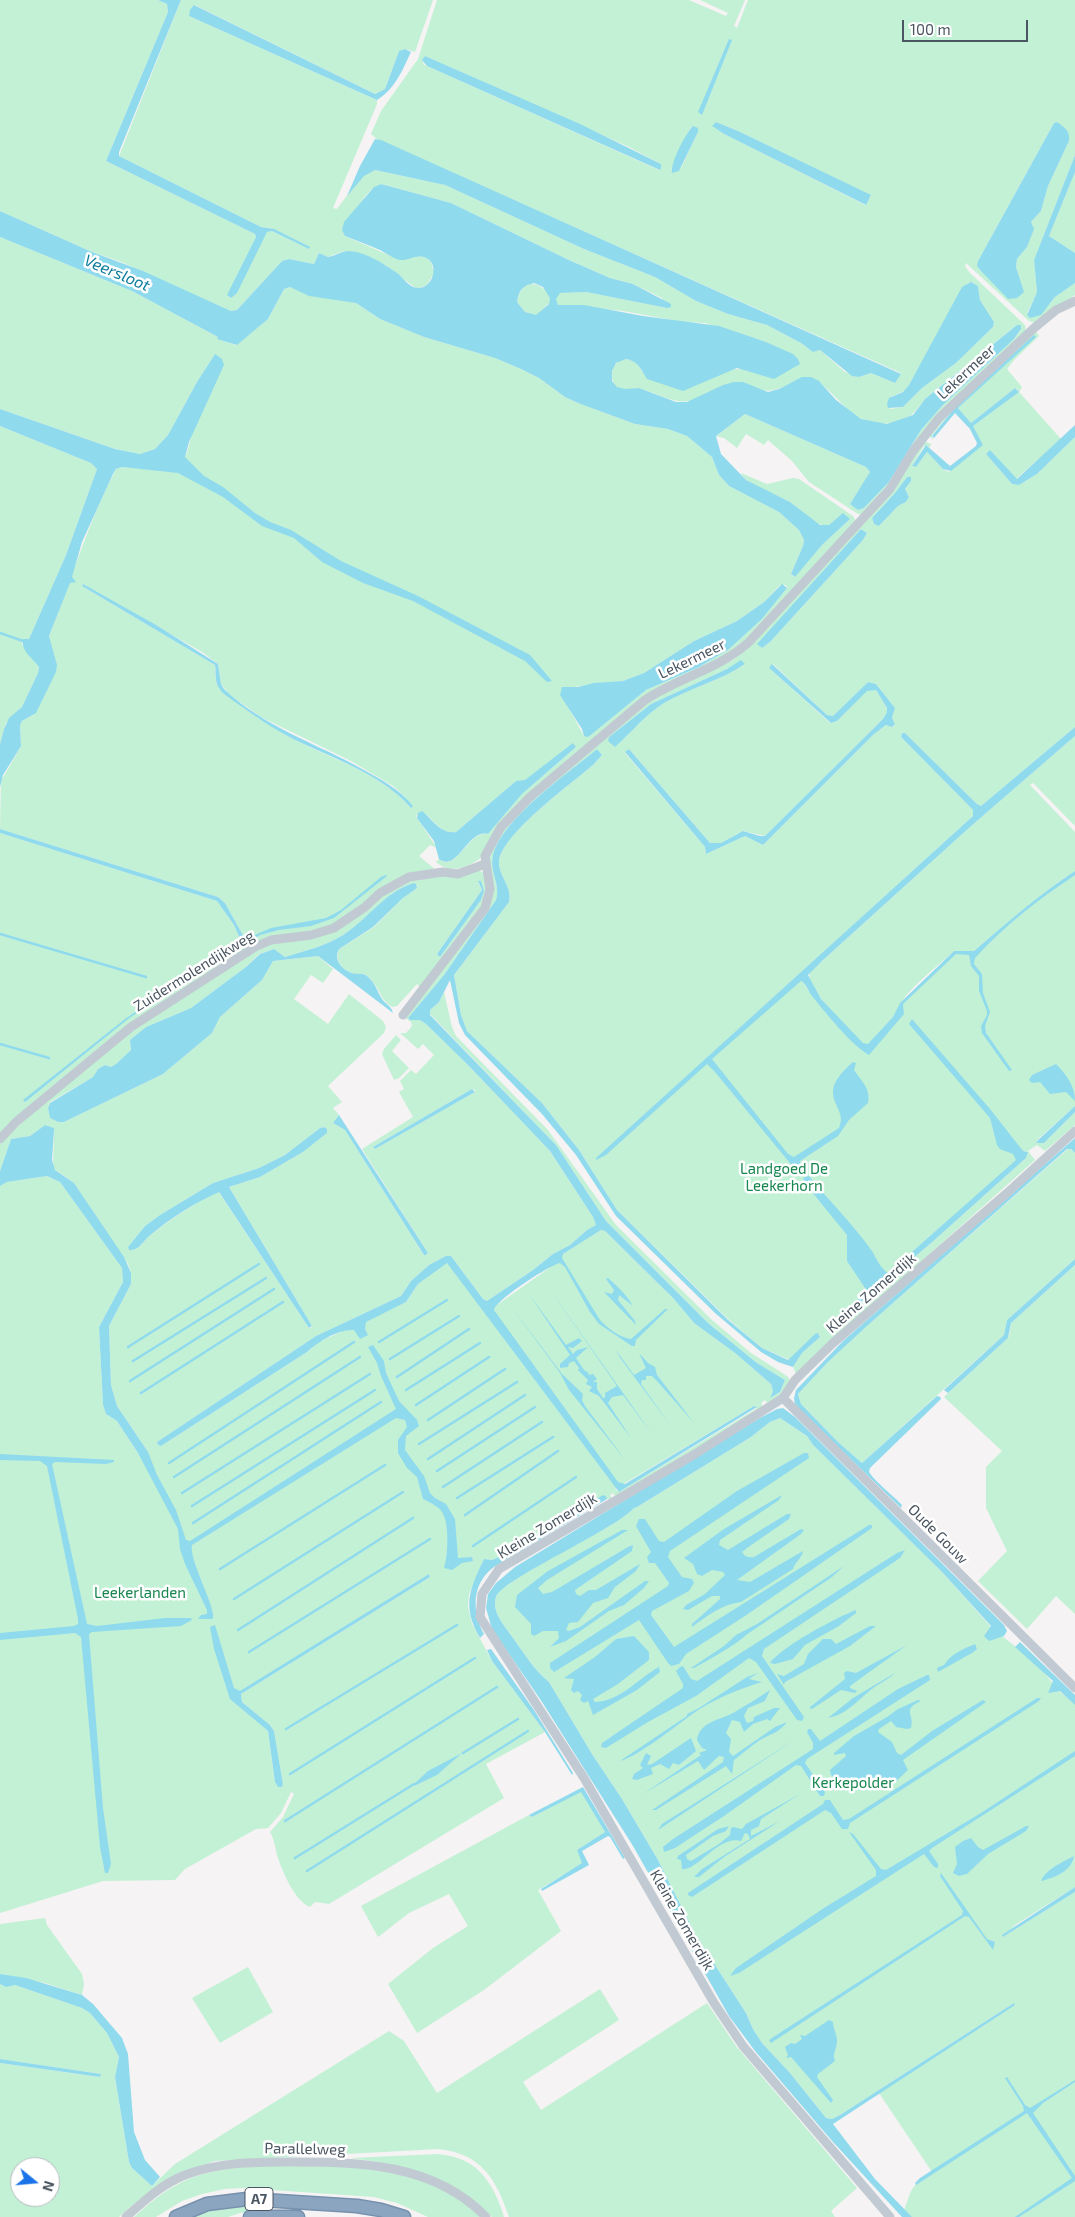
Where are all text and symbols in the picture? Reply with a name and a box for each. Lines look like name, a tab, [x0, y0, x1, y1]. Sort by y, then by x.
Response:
scale bar	[905, 10, 1031, 42]
text: 100 m	[910, 20, 951, 38]
water label: Veersloot	[81, 251, 153, 295]
street label: Lekermeer	[933, 341, 999, 403]
street label: Lekermeer	[655, 635, 729, 683]
street label: Zuidermolendijkweg	[130, 927, 258, 1015]
park label: Landgoed De Leekerhorn	[740, 1160, 828, 1195]
street label: Kleine Zomerdijk	[822, 1249, 920, 1337]
street label: Kleine Zomerdijk	[494, 1489, 600, 1563]
street label: Oude Gouw	[904, 1500, 972, 1568]
park label: Leekerlanden	[94, 1584, 186, 1602]
park label: Kerkepolder	[812, 1774, 894, 1792]
street label: Kleine Zomerdijk	[646, 1867, 718, 1973]
street label: Parallelweg	[264, 2139, 346, 2159]
north arrow	[10, 2157, 60, 2207]
text: N	[39, 2179, 58, 2194]
road number: A7	[245, 2188, 273, 2210]

